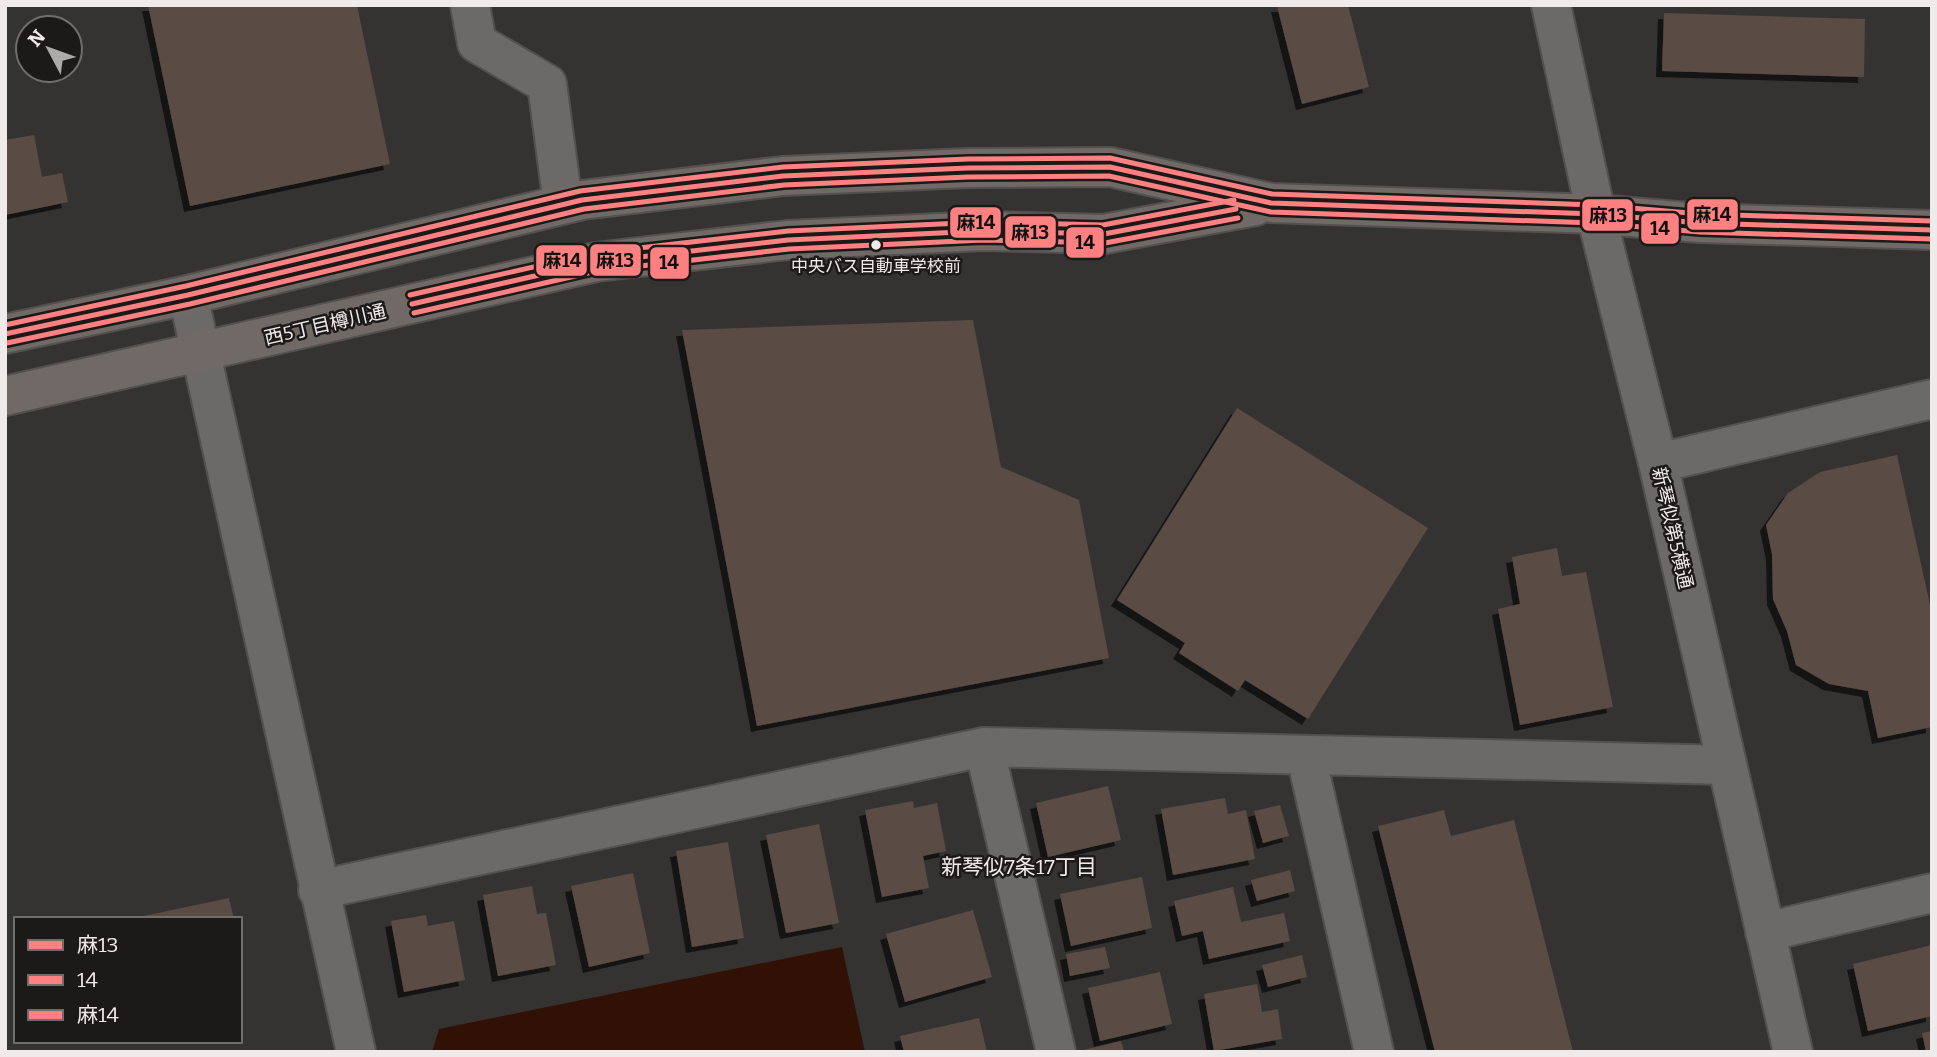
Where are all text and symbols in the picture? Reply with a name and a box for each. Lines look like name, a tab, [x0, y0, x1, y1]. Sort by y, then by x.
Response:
north arrow	[14, 14, 84, 84]
text: N	[23, 25, 50, 51]
line badge: 麻13	[1581, 198, 1634, 232]
line badge: 麻14	[1686, 198, 1739, 231]
text: 麻14	[1693, 203, 1732, 226]
text: 麻13	[1589, 204, 1627, 227]
line badge: 麻14	[949, 206, 1002, 239]
text: 麻14	[957, 211, 996, 234]
line badge: 14	[1640, 212, 1680, 245]
line badge: 麻13	[1004, 215, 1057, 249]
text: 14	[1650, 217, 1670, 240]
text: 麻13	[1011, 221, 1049, 244]
line badge: 14	[1065, 226, 1105, 259]
text: 14	[1075, 231, 1095, 254]
marker: 中央バス自動車学校前	[869, 238, 883, 252]
line badge: 麻13	[589, 243, 642, 277]
line badge: 麻14	[535, 244, 588, 277]
line badge: 14	[649, 246, 690, 280]
text: 麻14	[543, 249, 582, 272]
text: 麻13	[596, 249, 634, 272]
text: 14	[659, 251, 679, 274]
place label: 中央バス自動車学校前	[791, 256, 961, 277]
street label: 西5丁目樽川通	[262, 299, 388, 350]
street label: 新琴似第5横通	[1647, 465, 1698, 591]
district label: 新琴似7条17丁目	[941, 854, 1097, 880]
legend	[14, 917, 242, 1043]
text: 麻13	[77, 932, 119, 958]
text: 14	[77, 967, 98, 993]
text: 麻14	[77, 1002, 119, 1028]

